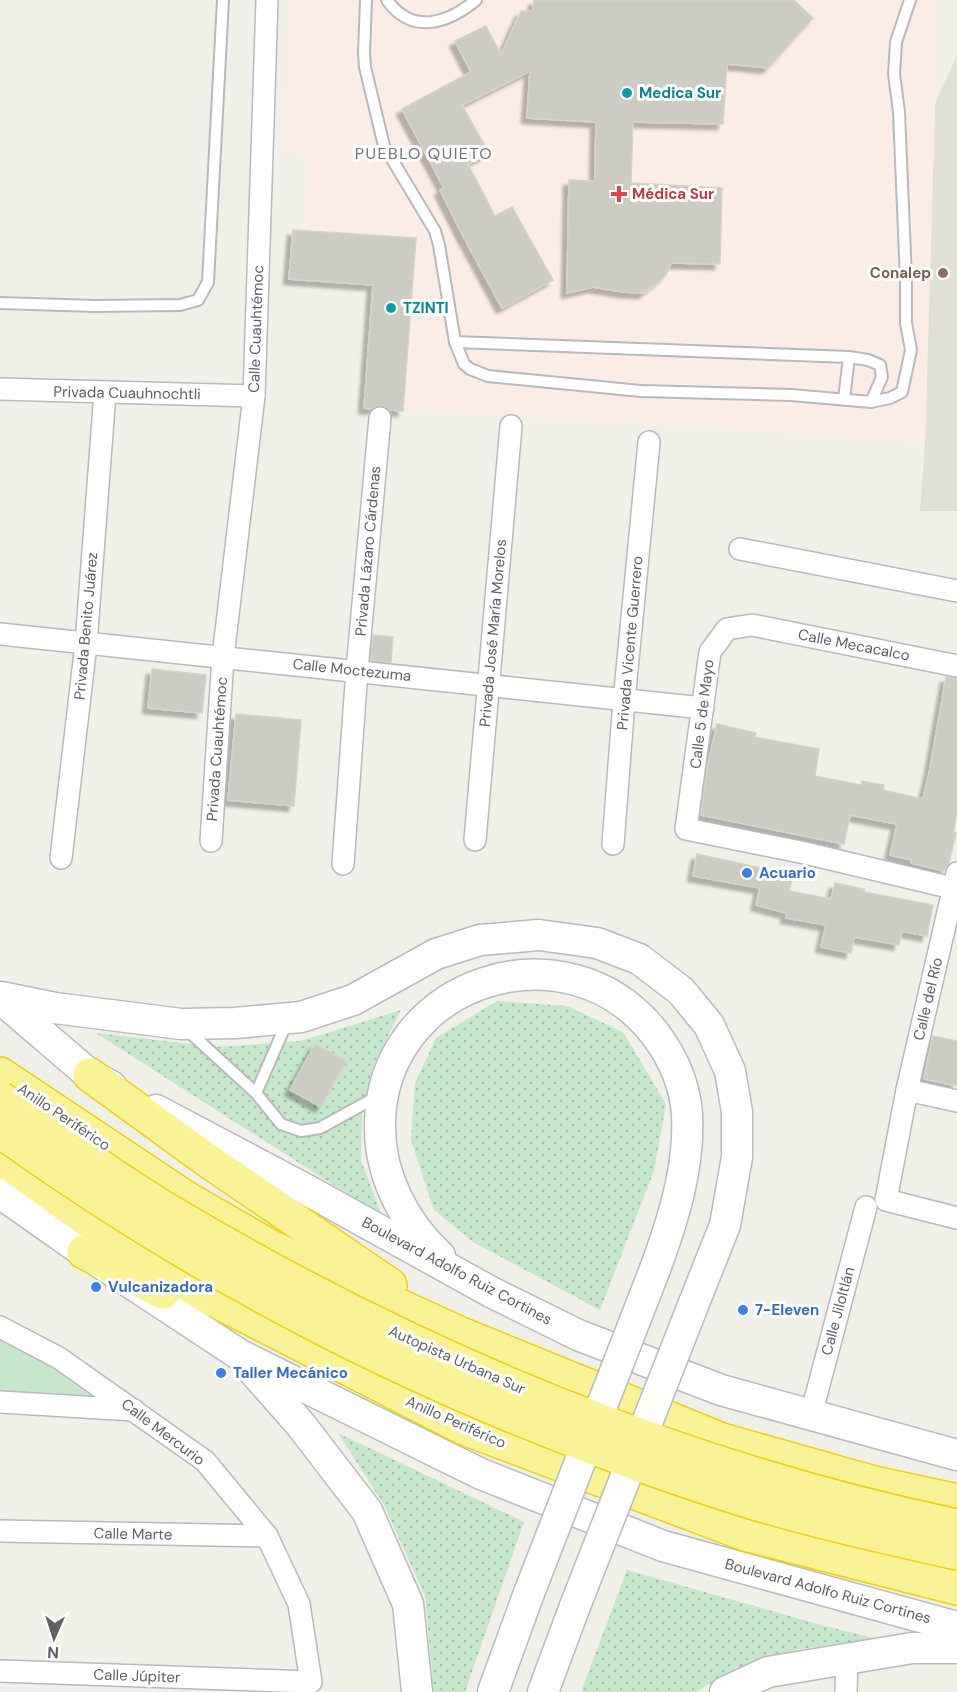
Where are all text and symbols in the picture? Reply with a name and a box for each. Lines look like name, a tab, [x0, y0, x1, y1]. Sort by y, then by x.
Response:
place label: Medica Sur	[639, 83, 721, 103]
marker: Medica Sur	[620, 86, 634, 100]
district label: PUEBLO QUIETO	[355, 143, 493, 164]
place label: Médica Sur	[632, 184, 714, 204]
marker: Médica Sur	[610, 185, 628, 203]
place label: Conalep	[870, 263, 931, 283]
street label: Calle Cuauhtémoc	[244, 265, 268, 393]
marker: Conalep	[936, 266, 950, 280]
place label: TZINTI	[403, 298, 449, 318]
marker: TZINTI	[384, 301, 398, 315]
street label: Privada Cuauhnochtli	[53, 382, 201, 404]
street label: Privada Lázaro Cárdenas	[351, 465, 385, 637]
street label: Privada José María Morelos	[475, 538, 511, 728]
street label: Privada Benito Juárez	[70, 551, 102, 701]
street label: Privada Vicente Guerrero	[612, 555, 648, 731]
street label: Calle Mecacalco	[796, 624, 912, 666]
street label: Calle Moctezuma	[292, 654, 412, 686]
street label: Calle 5 de Mayo	[685, 658, 719, 770]
street label: Privada Cuauhtémoc	[202, 676, 232, 822]
place label: Acuario	[759, 863, 816, 883]
marker: Acuario	[740, 866, 754, 880]
street label: Calle del Río	[909, 955, 947, 1042]
street label: Anillo Periférico	[14, 1079, 114, 1155]
street label: Boulevard Adolfo Ruiz Cortines	[358, 1212, 556, 1330]
street label: Calle Jiloltlán	[817, 1265, 859, 1357]
place label: Vulcanizadora	[108, 1277, 213, 1297]
marker: Vulcanizadora	[89, 1280, 103, 1294]
place label: 7-Eleven	[755, 1300, 819, 1320]
marker: 7-Eleven	[736, 1303, 750, 1317]
street label: Autopista Urbana Sur	[385, 1321, 529, 1399]
place label: Taller Mecánico	[233, 1363, 348, 1383]
marker: Taller Mecánico	[214, 1366, 228, 1380]
street label: Anillo Periférico	[403, 1391, 509, 1453]
street label: Calle Mercurio	[117, 1394, 209, 1470]
street label: Calle Marte	[94, 1523, 172, 1545]
street label: Boulevard Adolfo Ruiz Cortines	[723, 1554, 933, 1628]
north arrow	[24, 1608, 84, 1668]
text: N	[47, 1642, 60, 1663]
street label: Calle Júpiter	[93, 1664, 181, 1688]

